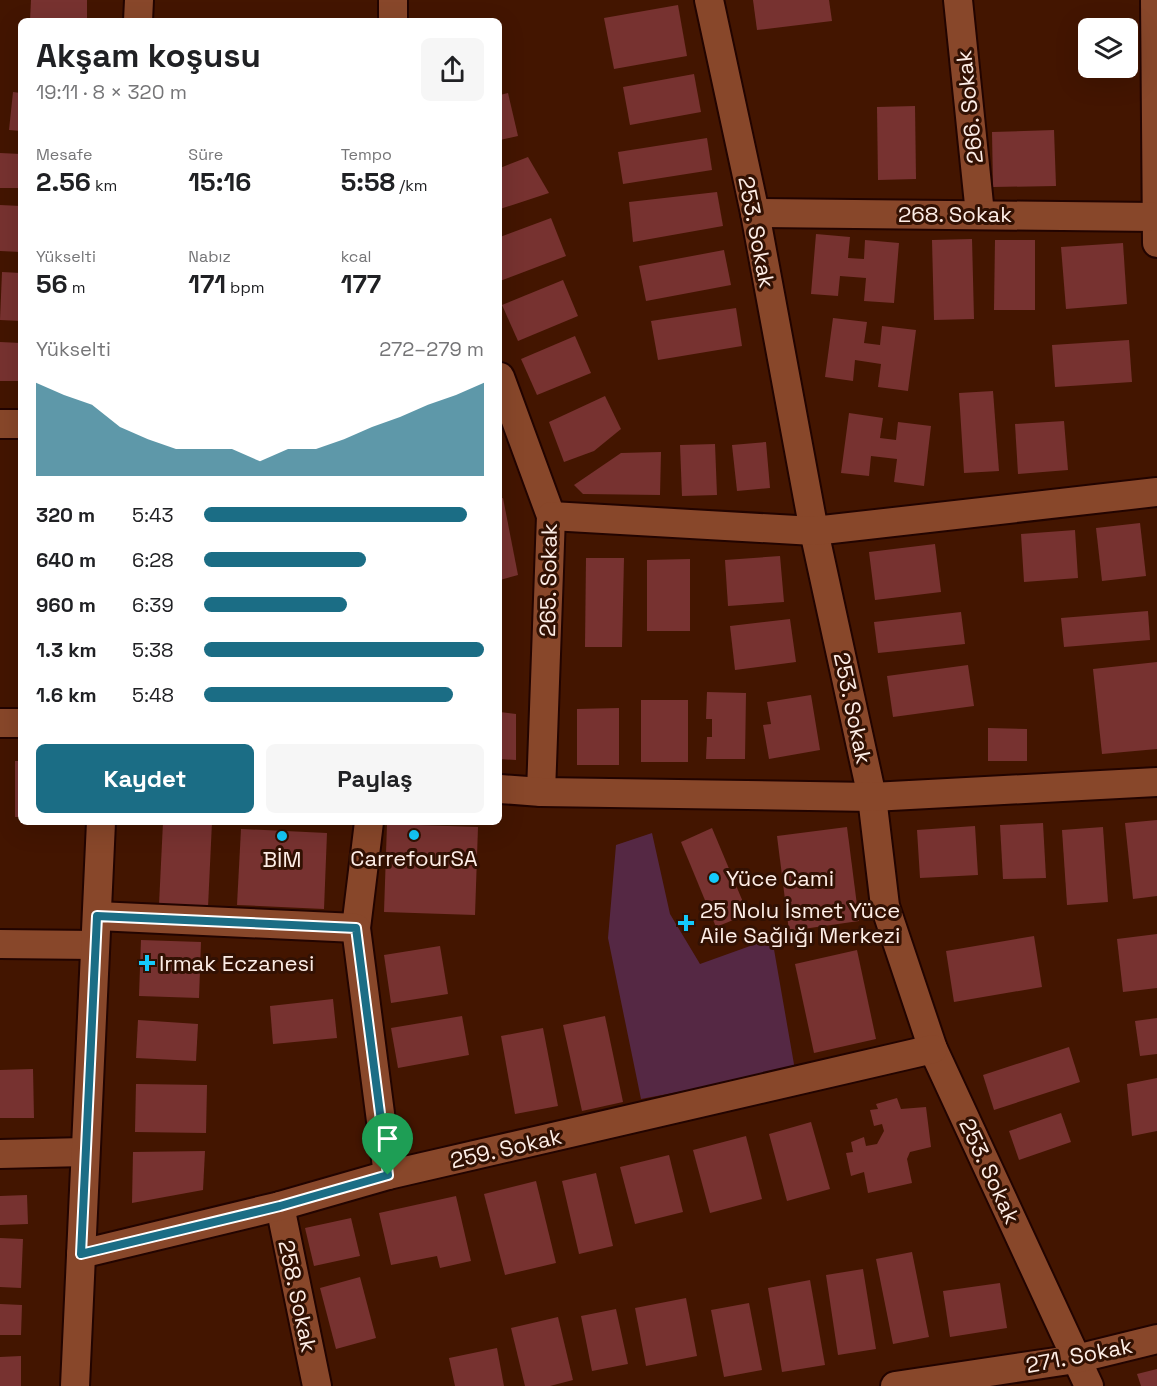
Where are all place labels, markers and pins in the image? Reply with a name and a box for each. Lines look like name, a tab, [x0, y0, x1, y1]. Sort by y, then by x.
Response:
marker: CarrefourSA	[407, 828, 421, 842]
marker: BİM	[275, 829, 289, 843]
place label: CarrefourSA	[350, 844, 478, 872]
place label: BİM	[263, 845, 301, 873]
place label: Yüce Cami	[726, 864, 834, 892]
marker: Yüce Cami	[707, 871, 721, 885]
place label: 25 Nolu İsmet Yüce Aile Sağlığı Merkezi	[700, 896, 900, 949]
marker: 25 Nolu İsmet Yüce Aile Sağlığı Merkezi	[677, 914, 695, 932]
place label: Irmak Eczanesi	[159, 949, 314, 977]
marker: Irmak Eczanesi	[140, 956, 154, 970]
pin	[362, 1113, 413, 1175]

